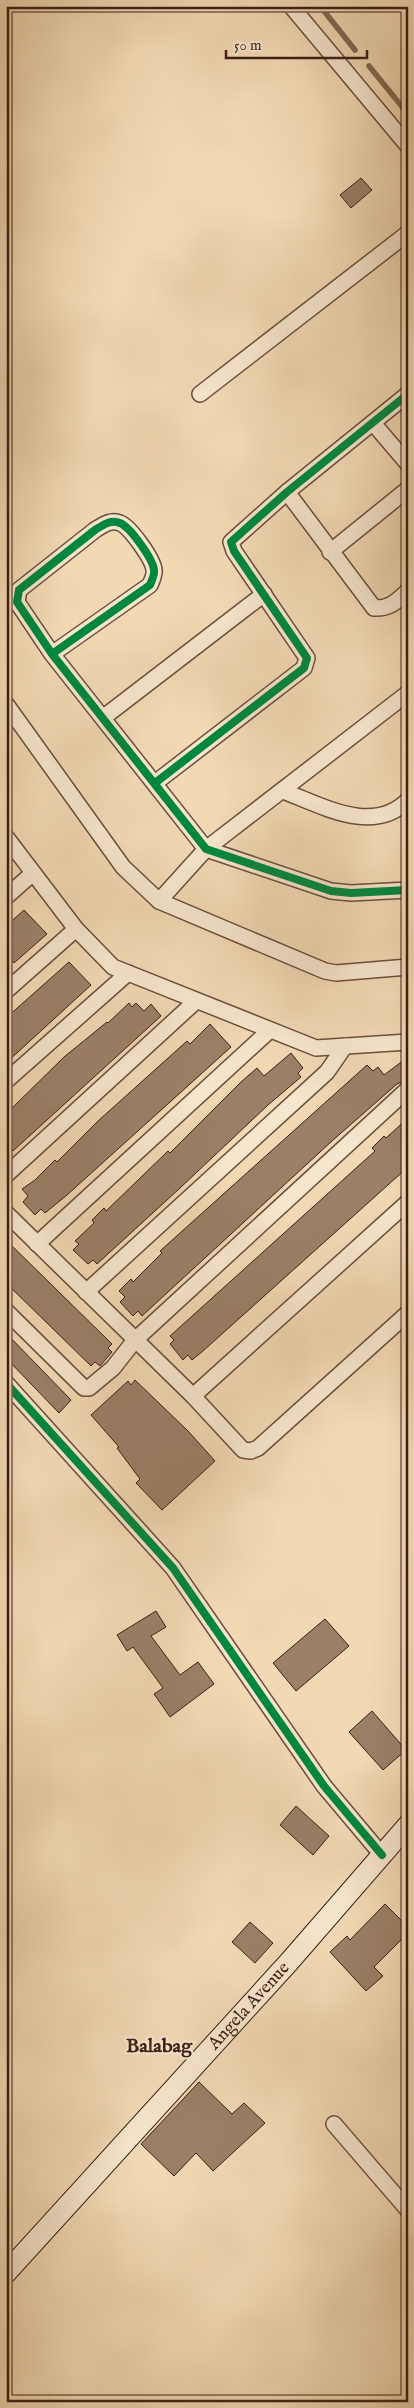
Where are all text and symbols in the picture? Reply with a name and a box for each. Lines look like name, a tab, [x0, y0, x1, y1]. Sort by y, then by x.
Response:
scale bar	[226, 28, 368, 60]
text: 50 m	[234, 36, 262, 55]
street label: Angela Avenue	[202, 1957, 295, 2056]
district label: Balabag	[126, 2034, 193, 2059]

